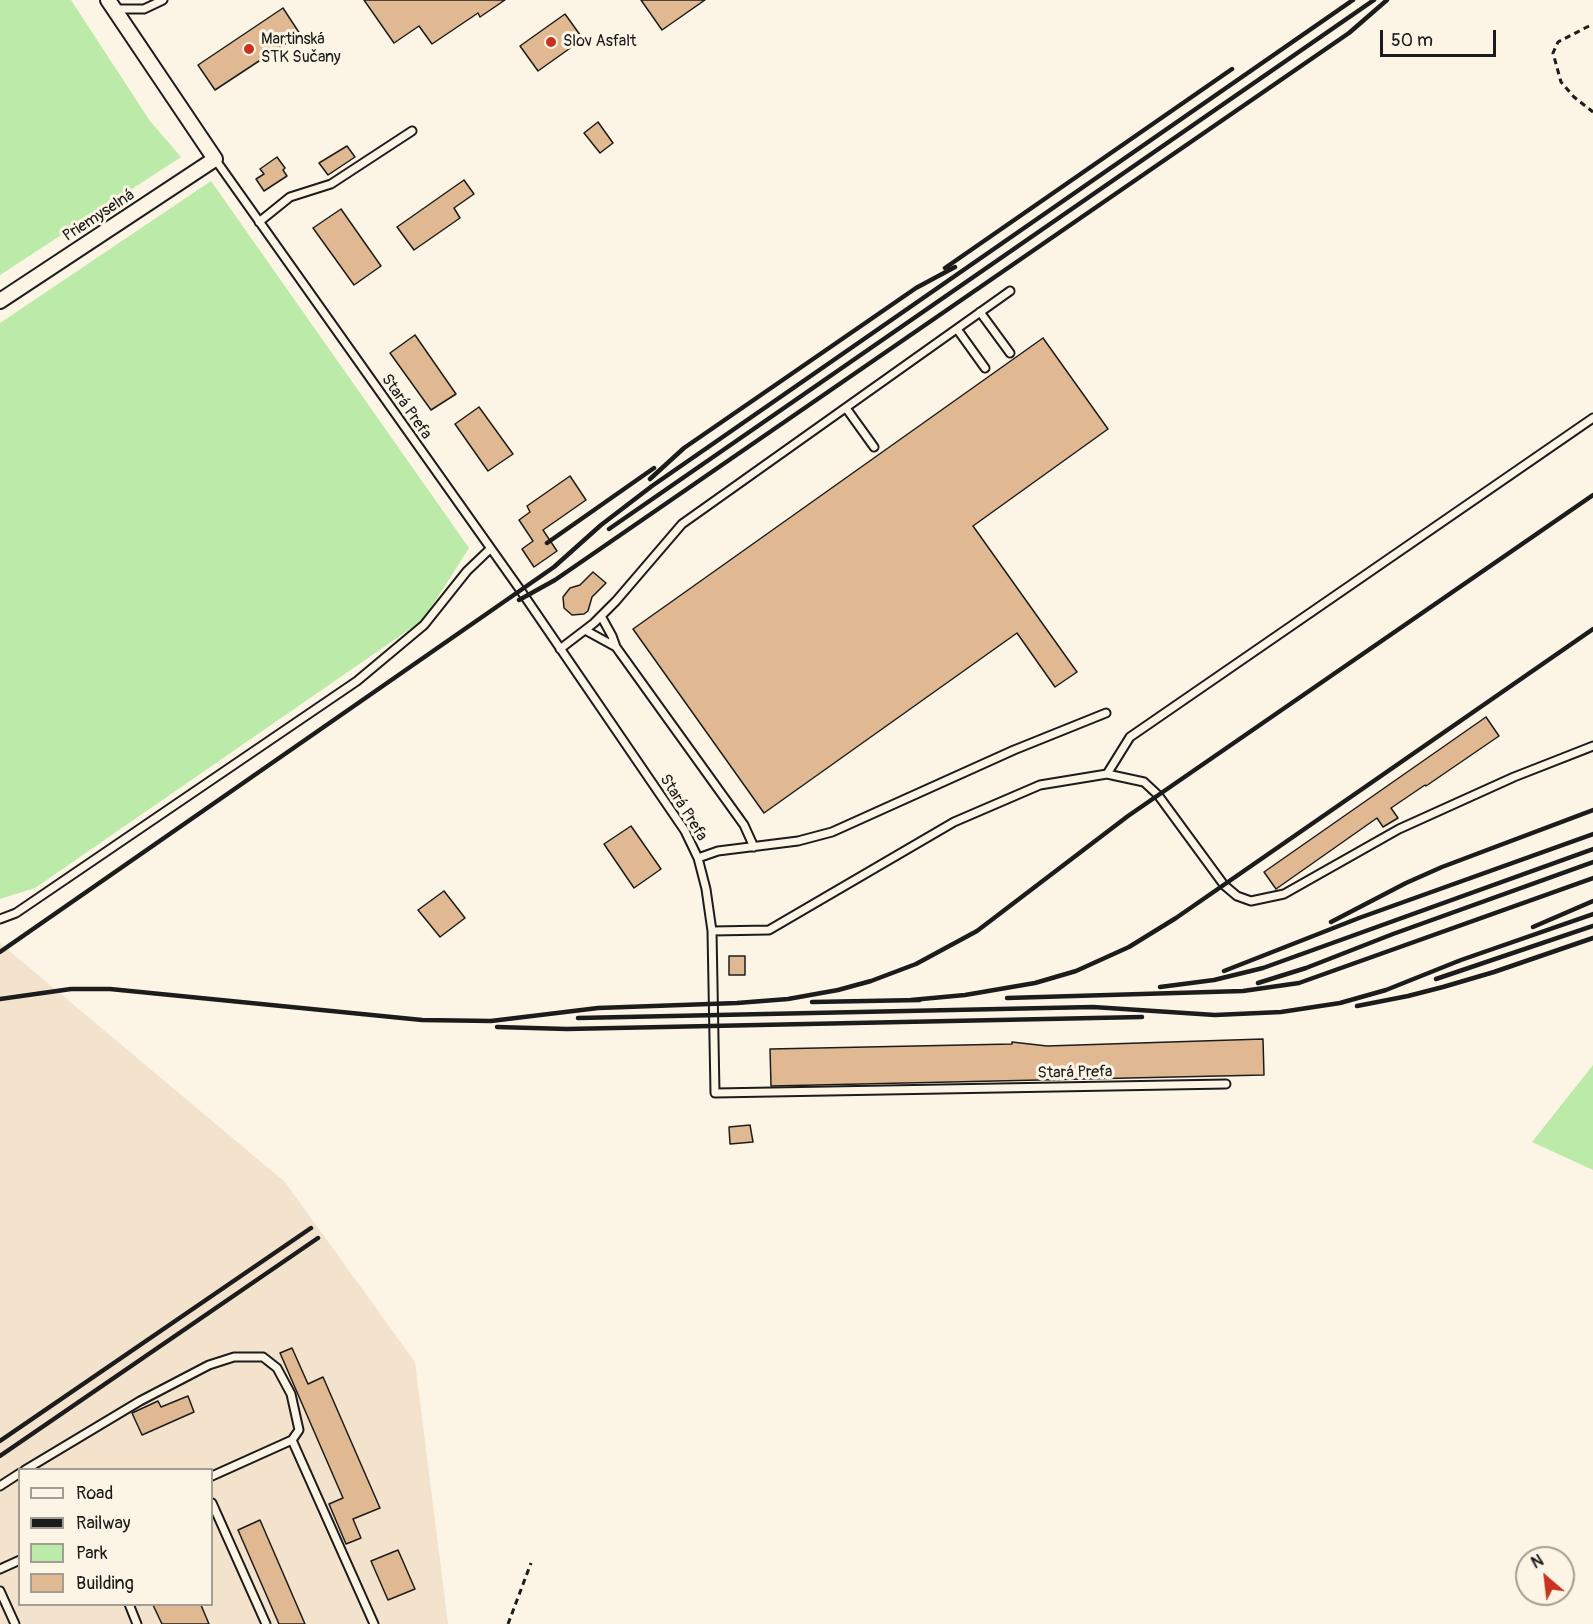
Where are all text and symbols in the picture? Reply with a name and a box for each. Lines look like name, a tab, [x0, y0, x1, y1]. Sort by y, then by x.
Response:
scale bar	[1383, 18, 1498, 56]
text: 50 m	[1391, 29, 1433, 52]
place label: Martinská STK Sučany	[261, 30, 341, 68]
place label: Slov Asfalt	[563, 32, 636, 52]
marker: Slov Asfalt	[544, 35, 558, 49]
marker: Martinská STK Sučany	[242, 42, 256, 56]
street label: Priemyselná	[60, 186, 138, 246]
street label: Stará Prefa	[377, 371, 435, 443]
street label: Stará Prefa	[655, 771, 711, 845]
street label: Stará Prefa	[1037, 1063, 1113, 1083]
legend	[18, 1468, 213, 1606]
text: Road	[76, 1482, 113, 1505]
text: Railway	[76, 1512, 131, 1535]
text: Park	[76, 1542, 108, 1565]
north arrow	[1515, 1546, 1575, 1606]
text: N	[1528, 1551, 1547, 1573]
text: Building	[76, 1572, 134, 1595]

